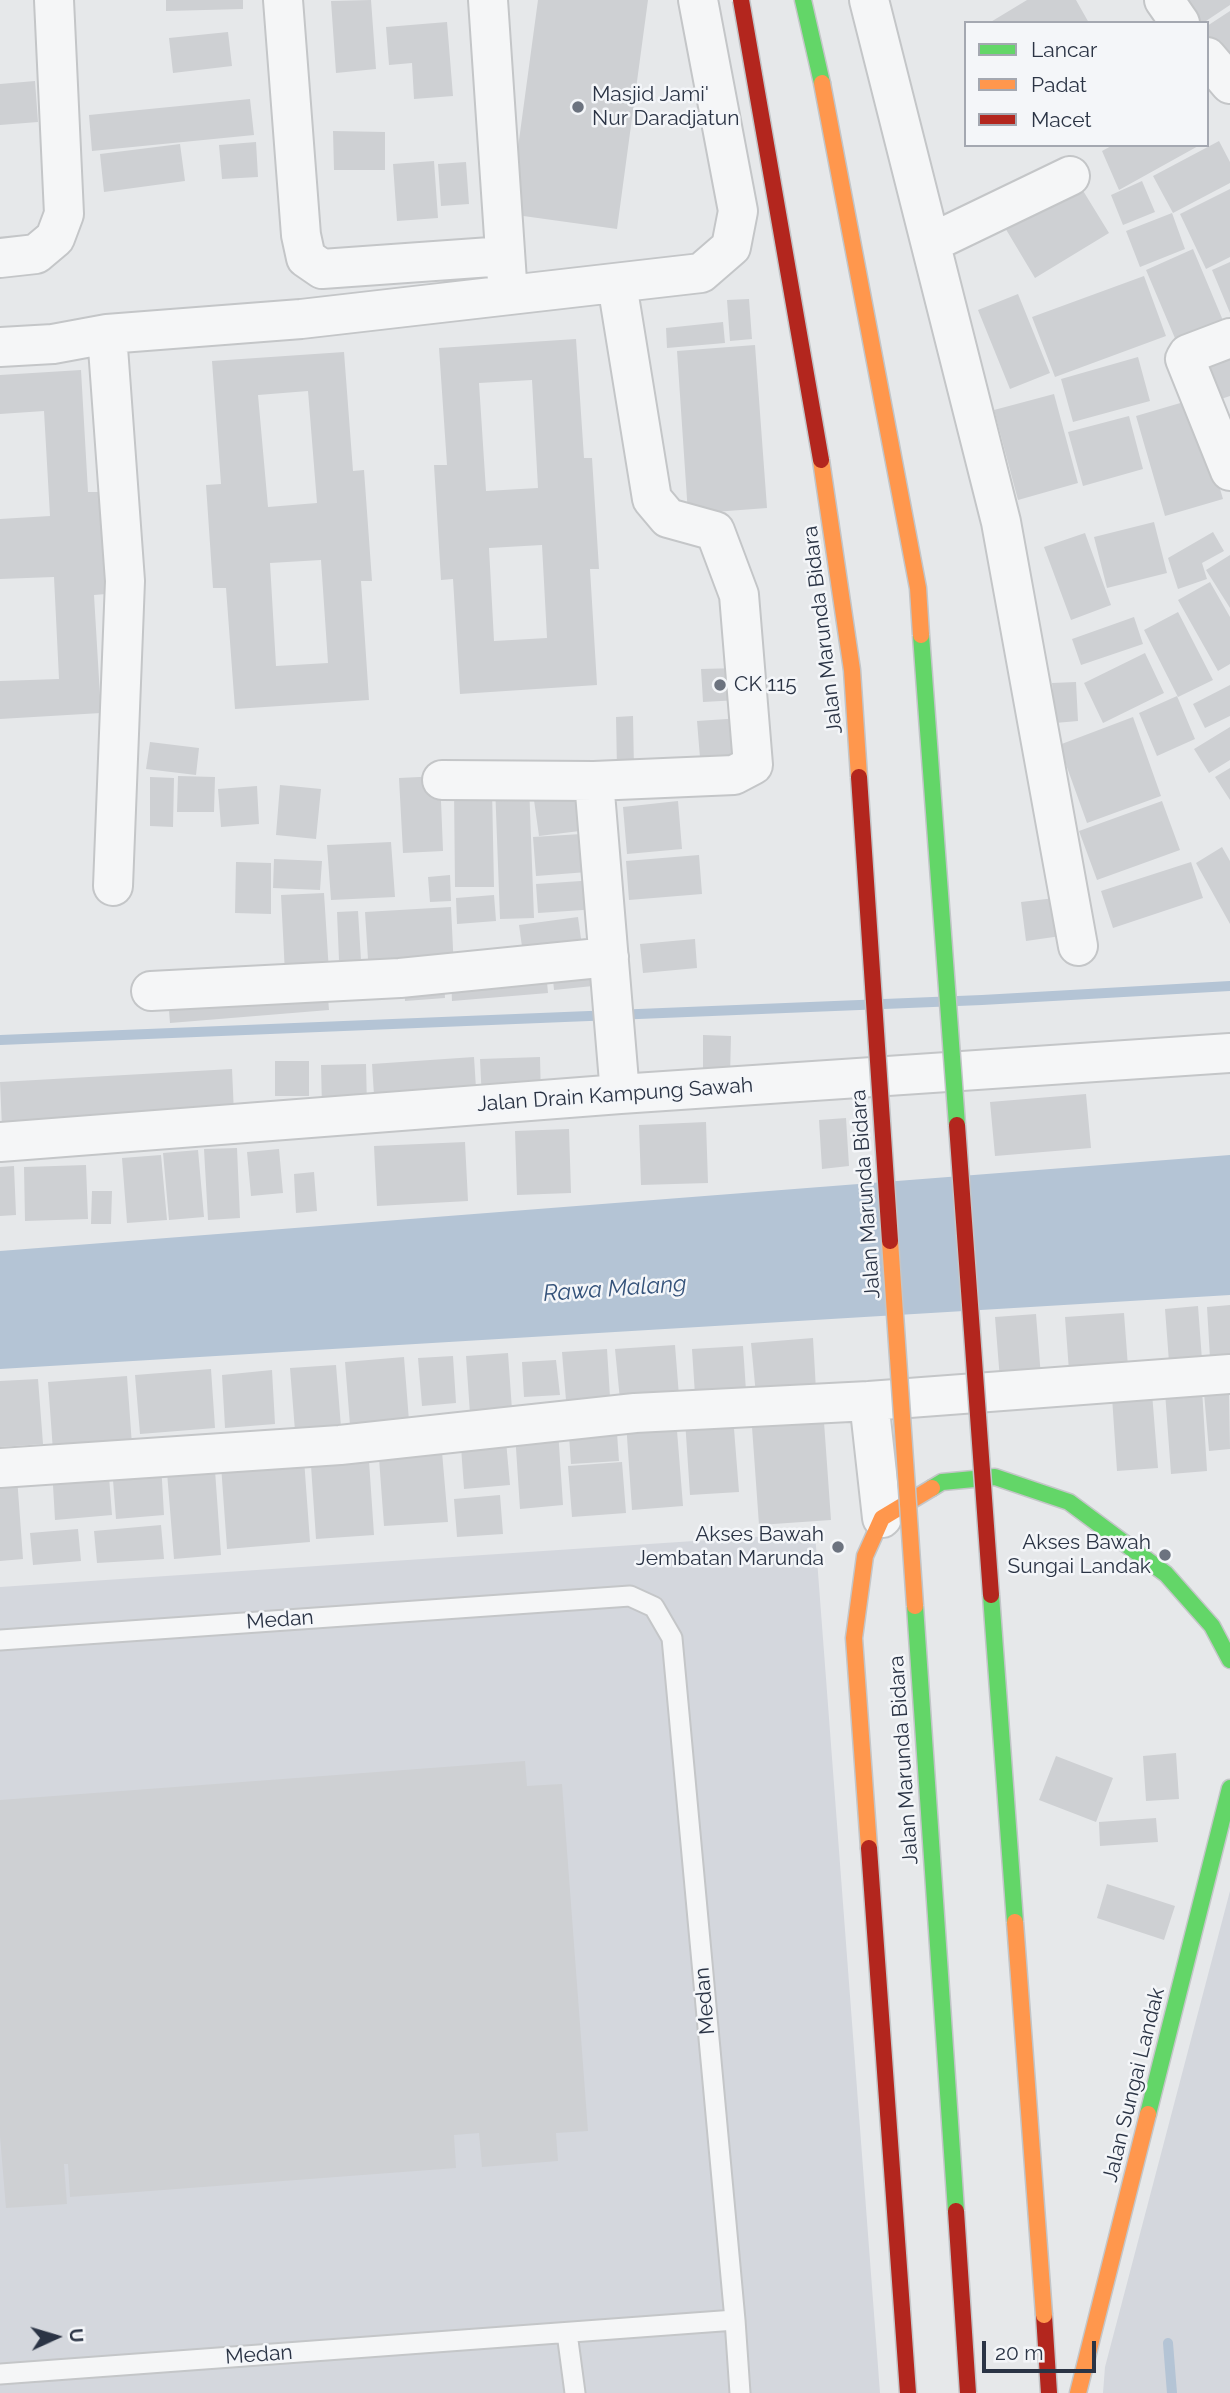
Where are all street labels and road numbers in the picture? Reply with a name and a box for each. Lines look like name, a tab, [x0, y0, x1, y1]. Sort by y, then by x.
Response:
street label: Jalan Marunda Bidara	[798, 524, 848, 736]
street label: Jalan Drain Kampung Sawah	[476, 1073, 754, 1117]
street label: Jalan Marunda Bidara	[846, 1089, 886, 1299]
street label: Medan	[246, 1605, 314, 1635]
street label: Jalan Marunda Bidara	[884, 1655, 924, 1865]
street label: Medan	[690, 1966, 720, 2036]
street label: Jalan Sungai Landak	[1098, 1985, 1170, 2185]
street label: Medan	[225, 2340, 293, 2370]

